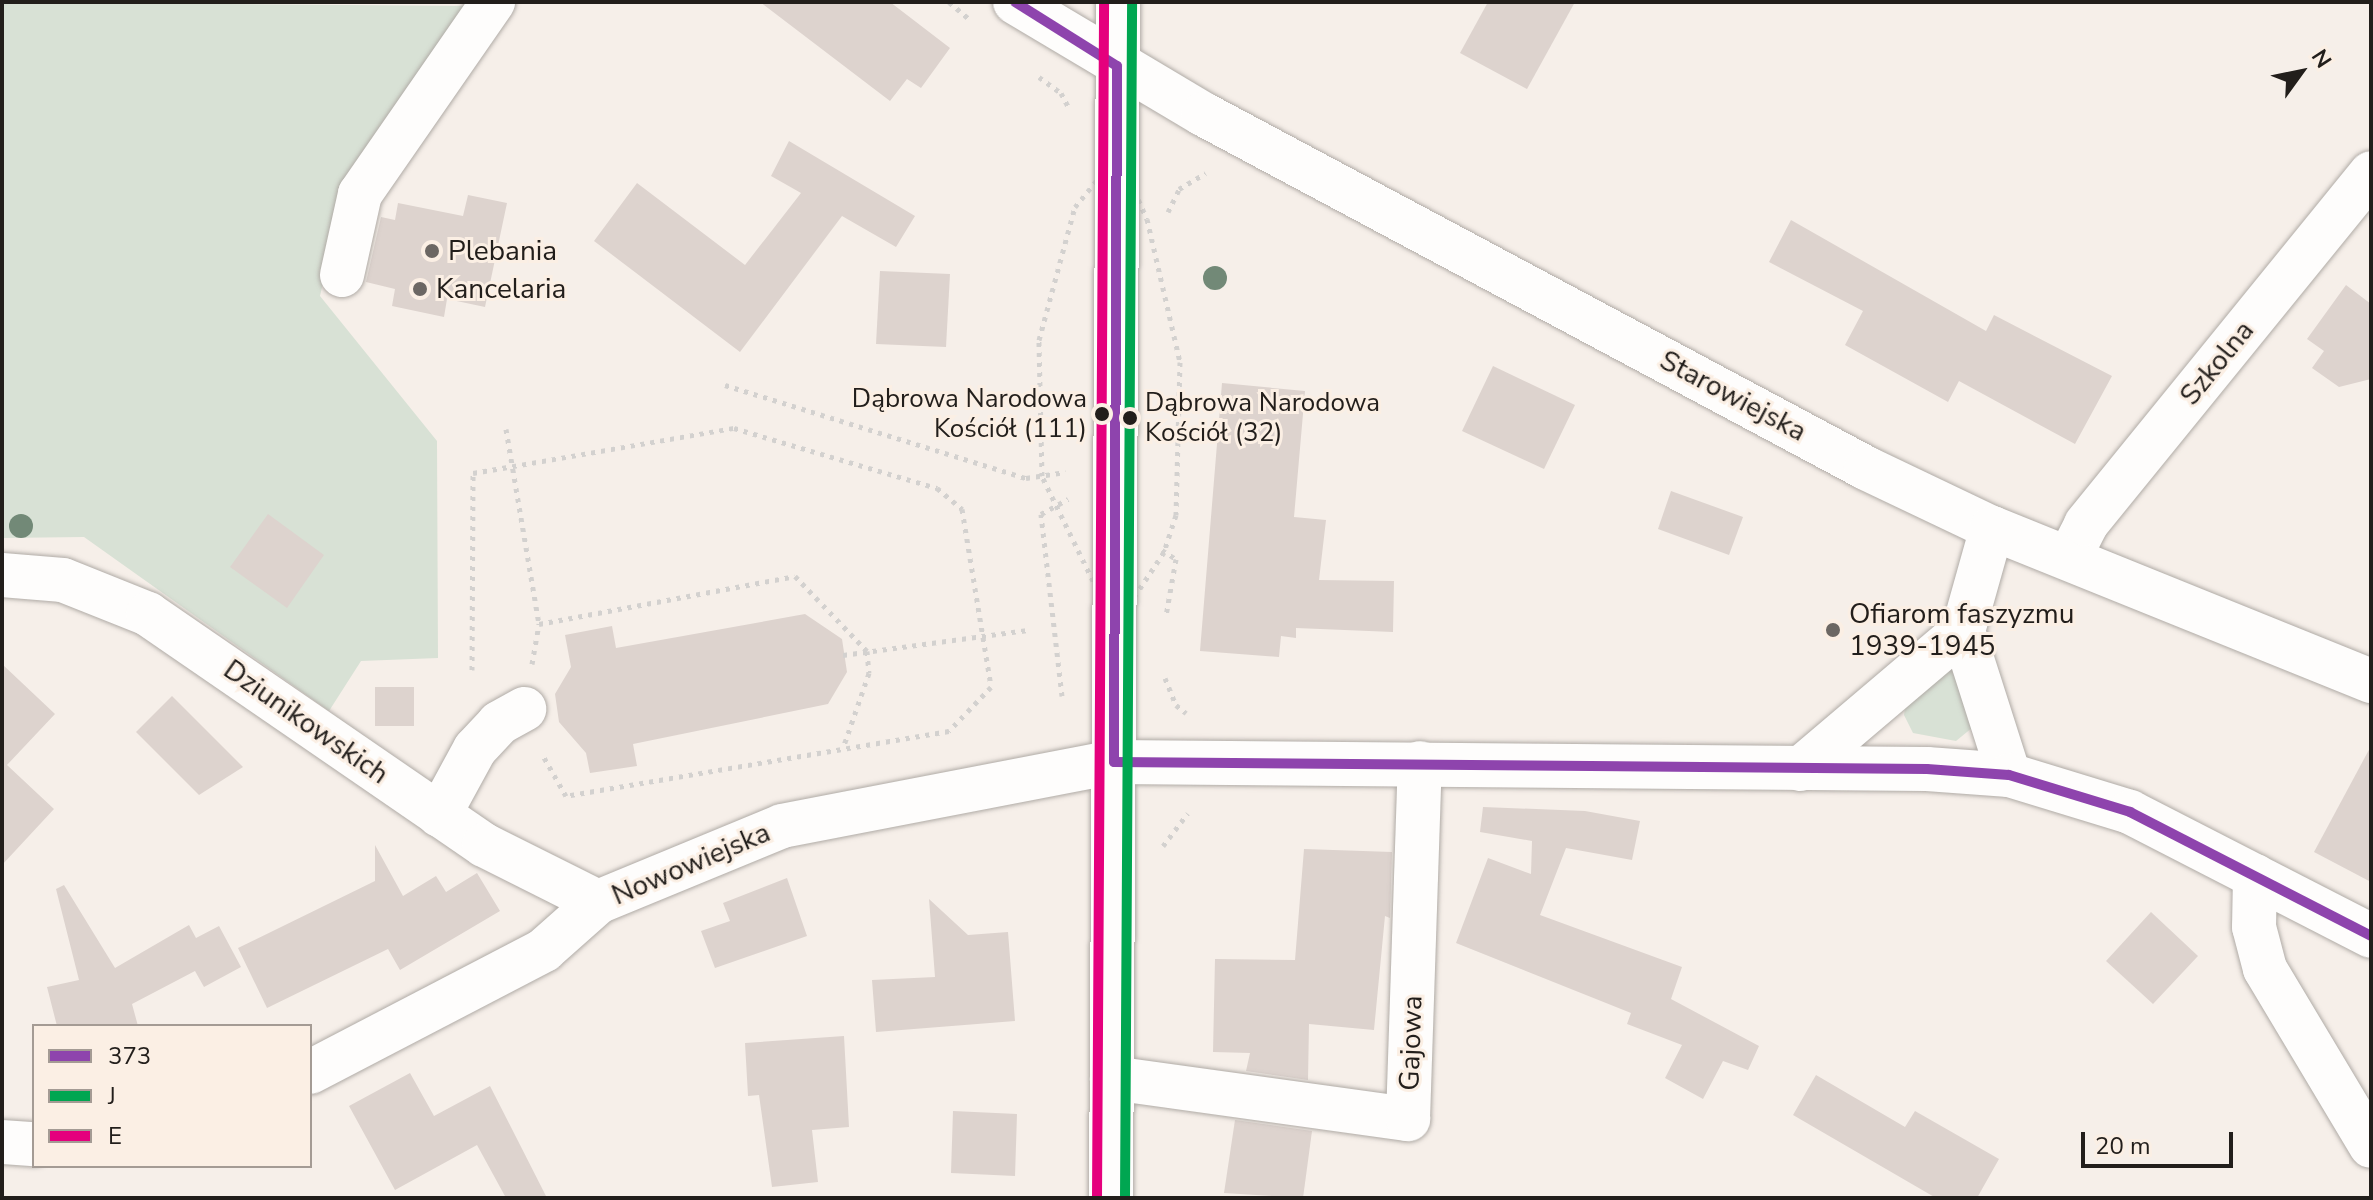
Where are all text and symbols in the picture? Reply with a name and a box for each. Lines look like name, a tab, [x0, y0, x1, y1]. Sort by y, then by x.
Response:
north arrow	[2261, 32, 2341, 112]
text: N	[2304, 44, 2338, 74]
place label: Plebania	[448, 234, 557, 268]
marker: Plebania	[423, 242, 441, 260]
place label: Kancelaria	[436, 272, 566, 306]
marker: Kancelaria	[411, 280, 429, 298]
street label: Szkolna	[2173, 314, 2261, 412]
street label: Starowiejska	[1654, 343, 1812, 449]
place label: Dąbrowa Narodowa Kościół (111)	[852, 383, 1087, 444]
place label: Dąbrowa Narodowa Kościół (32)	[1145, 387, 1380, 448]
marker: Dąbrowa Narodowa Kościół (111)	[1094, 406, 1110, 422]
marker: Dąbrowa Narodowa Kościół (32)	[1122, 410, 1138, 426]
place label: Ofiarom faszyzmu 1939-1945	[1849, 597, 2075, 663]
marker: Ofiarom faszyzmu 1939-1945	[1824, 621, 1842, 639]
street label: Dziunikowskich	[217, 653, 395, 791]
street label: Nowowiejska	[607, 816, 775, 912]
street label: Gajowa	[1393, 995, 1429, 1091]
legend	[32, 1024, 312, 1168]
text: 373	[108, 1040, 151, 1072]
text: J	[108, 1080, 116, 1112]
scale bar	[2085, 1116, 2237, 1166]
text: E	[108, 1120, 122, 1152]
text: 20 m	[2095, 1130, 2151, 1162]

